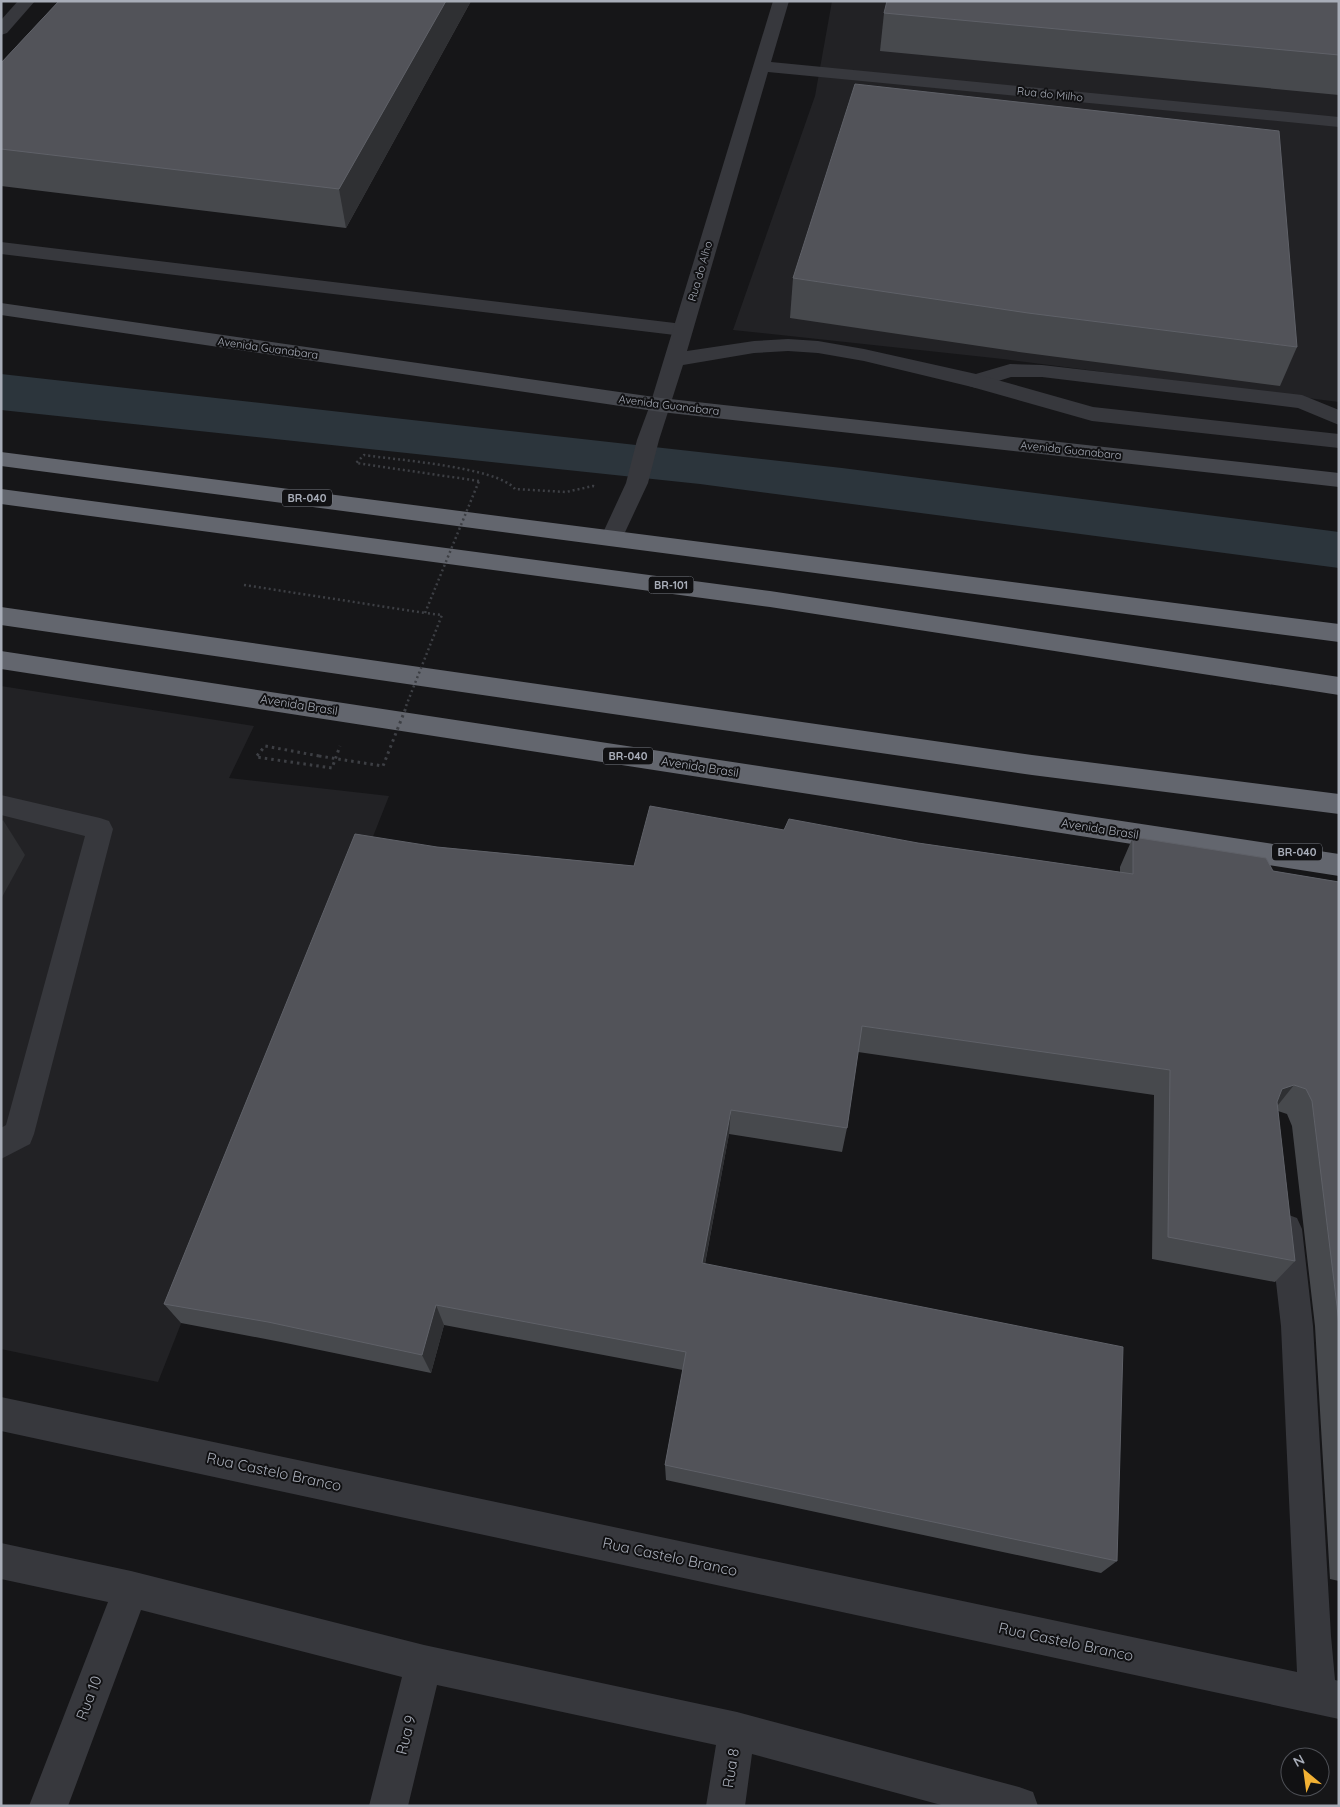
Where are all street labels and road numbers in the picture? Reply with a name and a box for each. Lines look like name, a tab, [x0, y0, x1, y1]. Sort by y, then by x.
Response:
street label: Rua do Milho	[1016, 84, 1084, 104]
street label: Rua do Alho	[685, 239, 715, 303]
street label: Avenida Guanabara	[217, 334, 319, 362]
street label: Avenida Guanabara	[618, 392, 720, 418]
street label: Avenida Guanabara	[1020, 438, 1122, 462]
road number: BR-040	[282, 489, 332, 506]
road number: BR-101	[648, 576, 694, 594]
street label: Avenida Brasil	[259, 691, 339, 718]
road number: BR-040	[603, 748, 653, 764]
street label: Avenida Brasil	[660, 753, 740, 780]
street label: Avenida Brasil	[1060, 815, 1140, 842]
road number: BR-040	[1272, 844, 1322, 860]
street label: Rua Castelo Branco	[205, 1448, 343, 1495]
street label: Rua Castelo Branco	[601, 1533, 739, 1580]
street label: Rua Castelo Branco	[997, 1618, 1135, 1665]
street label: Rua 10	[71, 1673, 106, 1723]
street label: Rua 9	[391, 1713, 420, 1757]
street label: Rua 8	[718, 1747, 743, 1789]

